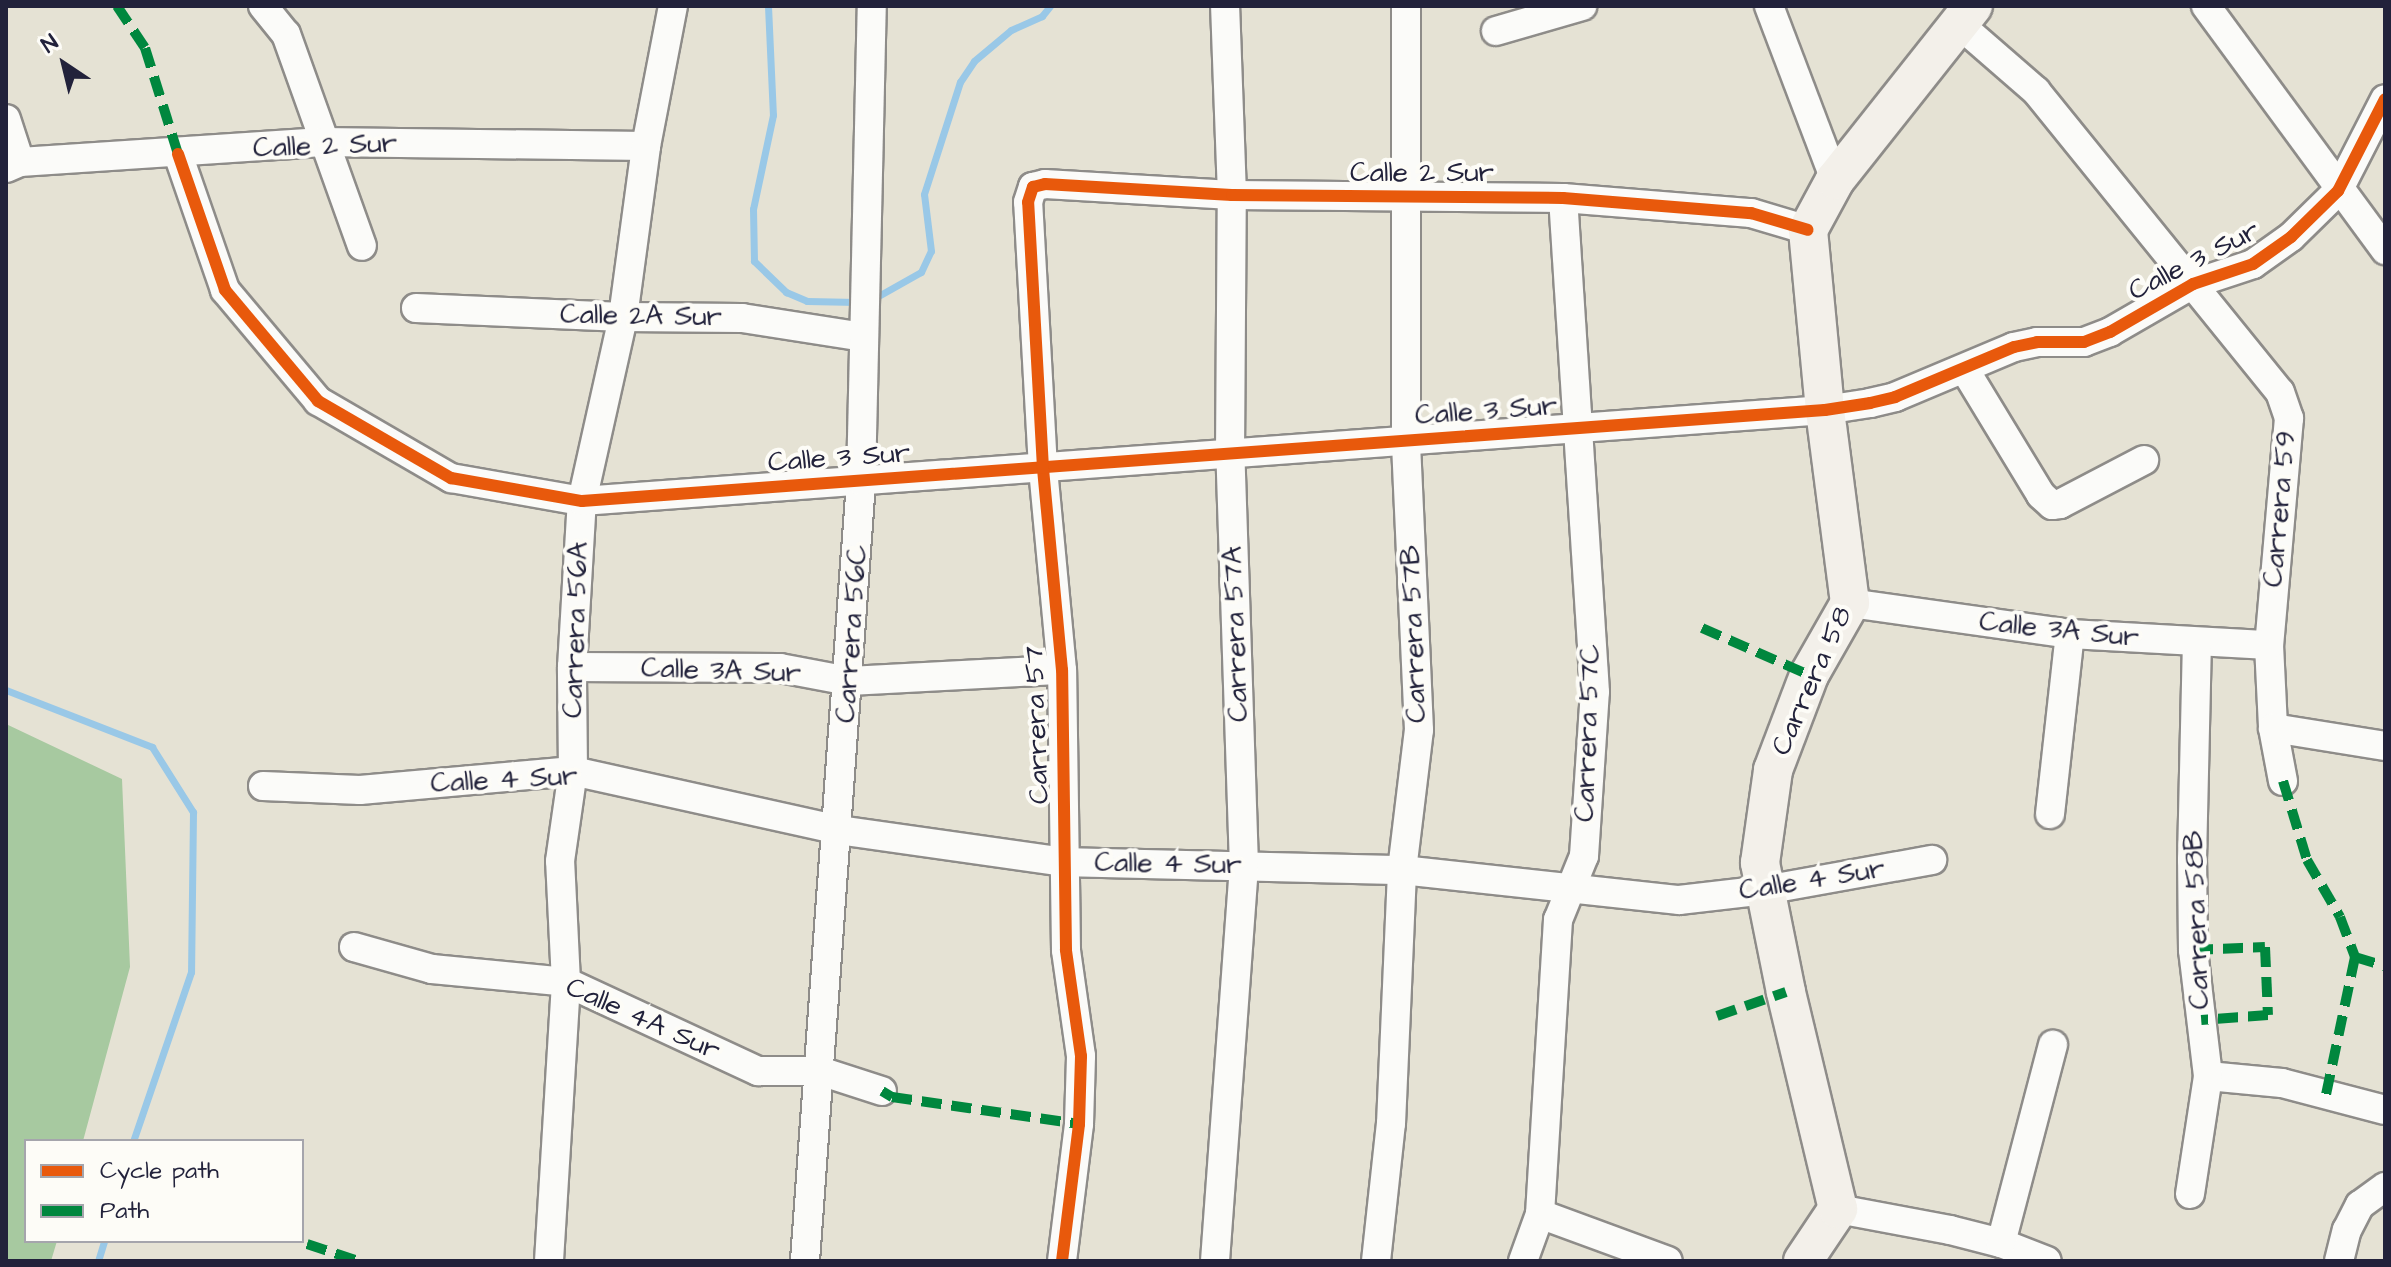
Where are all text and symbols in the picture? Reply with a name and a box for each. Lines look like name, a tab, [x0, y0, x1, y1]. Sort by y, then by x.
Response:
north arrow	[24, 24, 104, 104]
text: N	[35, 27, 64, 61]
street label: Calle 2 Sur	[252, 127, 398, 165]
street label: Calle 2 Sur	[1350, 156, 1494, 190]
street label: Calle 3 Sur	[2123, 214, 2265, 308]
street label: Calle 2A Sur	[560, 298, 722, 334]
street label: Calle 3 Sur	[1414, 389, 1558, 433]
street label: Carrera 59	[2256, 429, 2304, 589]
street label: Calle 3 Sur	[767, 436, 911, 480]
street label: Carrera 56A	[556, 541, 596, 719]
street label: Carrera 56C	[829, 544, 875, 724]
street label: Carrera 57B	[1394, 544, 1434, 724]
street label: Carrera 57A	[1216, 545, 1256, 723]
street label: Carrera 58	[1764, 602, 1860, 760]
street label: Calle 3A Sur	[1978, 605, 2140, 655]
street label: Carrera 57C	[1568, 644, 1608, 822]
street label: Carrera 57	[1017, 645, 1057, 805]
street label: Calle 3A Sur	[640, 651, 802, 691]
street label: Calle 4 Sur	[430, 759, 578, 801]
street label: Carrera 58B	[2177, 830, 2217, 1010]
street label: Calle 4 Sur	[1094, 846, 1242, 882]
street label: Calle 4 Sur	[1737, 852, 1887, 908]
street label: Calle 4A Sur	[561, 970, 725, 1068]
legend	[24, 1139, 304, 1243]
text: Cycle path	[100, 1154, 219, 1188]
text: Path	[100, 1194, 149, 1228]

